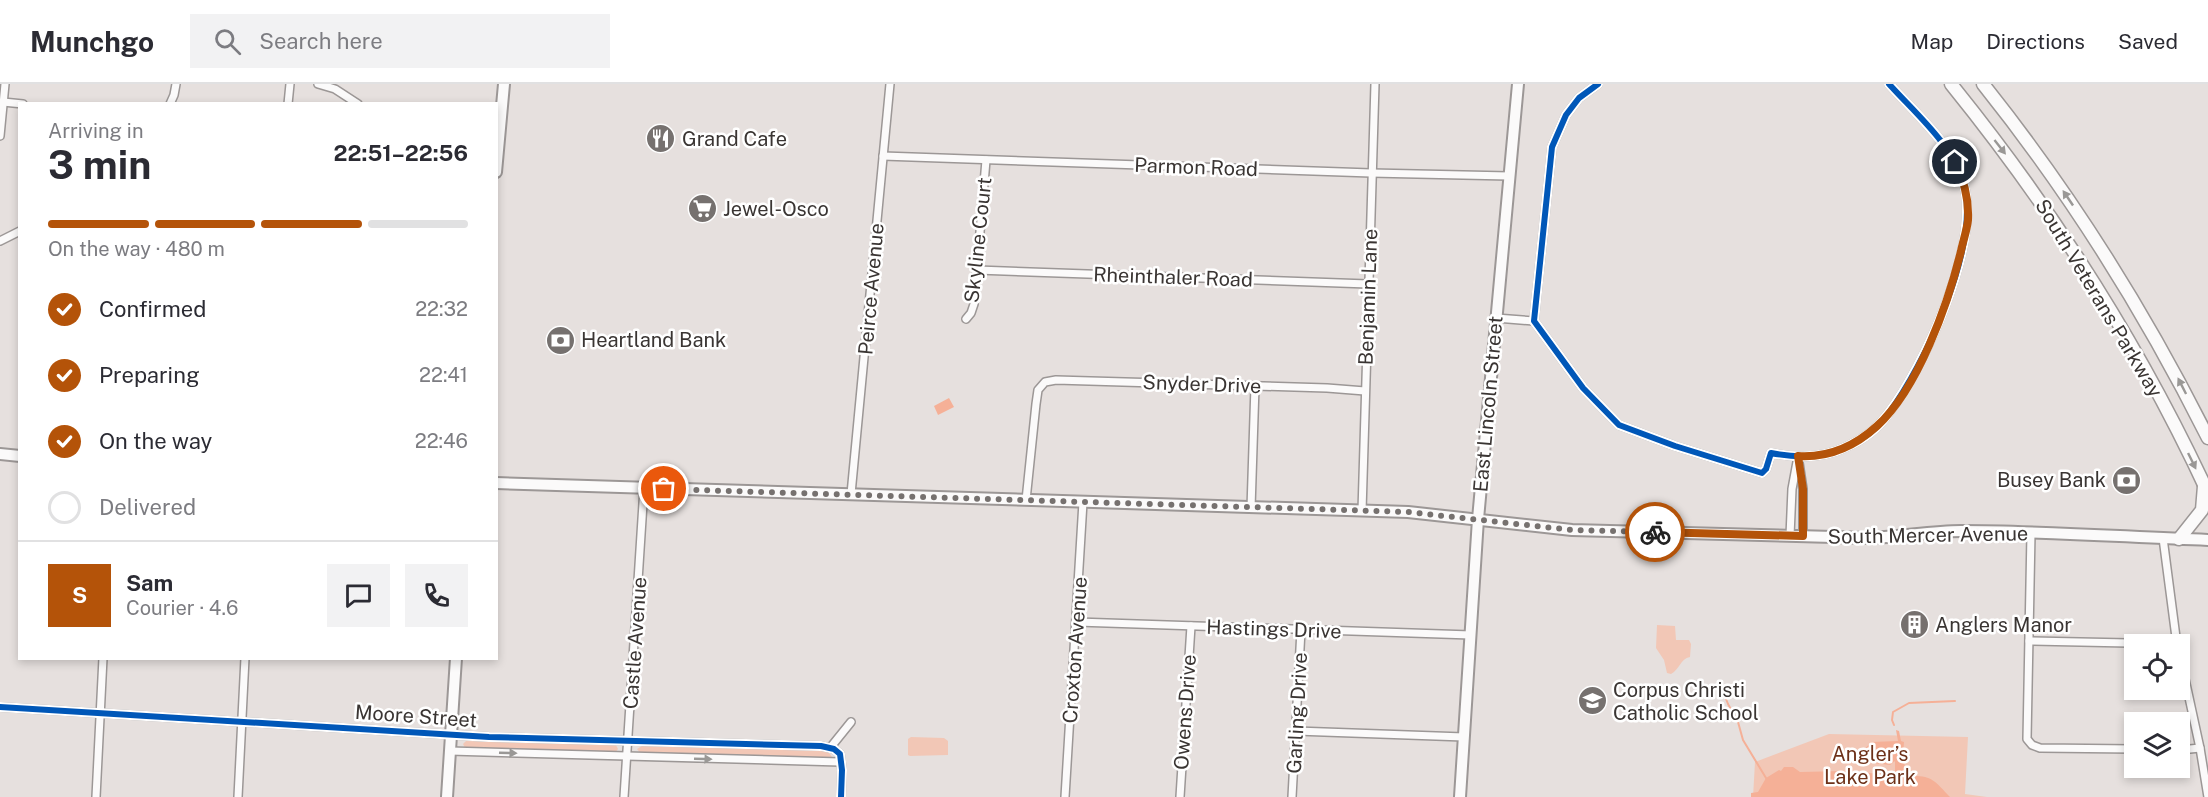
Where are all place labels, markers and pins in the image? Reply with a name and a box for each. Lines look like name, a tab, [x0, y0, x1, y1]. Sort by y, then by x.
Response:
restaurant icon: Grand Cafe	[645, 123, 677, 155]
place label: Grand Cafe	[682, 127, 787, 151]
pin	[1929, 136, 1980, 187]
supermarket icon: Jewel-Osco	[686, 193, 718, 225]
place label: Jewel-Osco	[723, 197, 829, 221]
bank icon: Heartland Bank	[544, 324, 576, 356]
place label: Heartland Bank	[581, 328, 726, 352]
pin	[638, 463, 689, 514]
bank icon: Busey Bank	[2111, 464, 2143, 496]
place label: Busey Bank	[1997, 468, 2106, 492]
building icon: Anglers Manor	[1898, 609, 1930, 641]
place label: Anglers Manor	[1935, 613, 2072, 637]
place label: Corpus Christi Catholic School	[1613, 678, 1759, 725]
school or university icon: Corpus Christi Catholic School	[1576, 685, 1608, 717]

